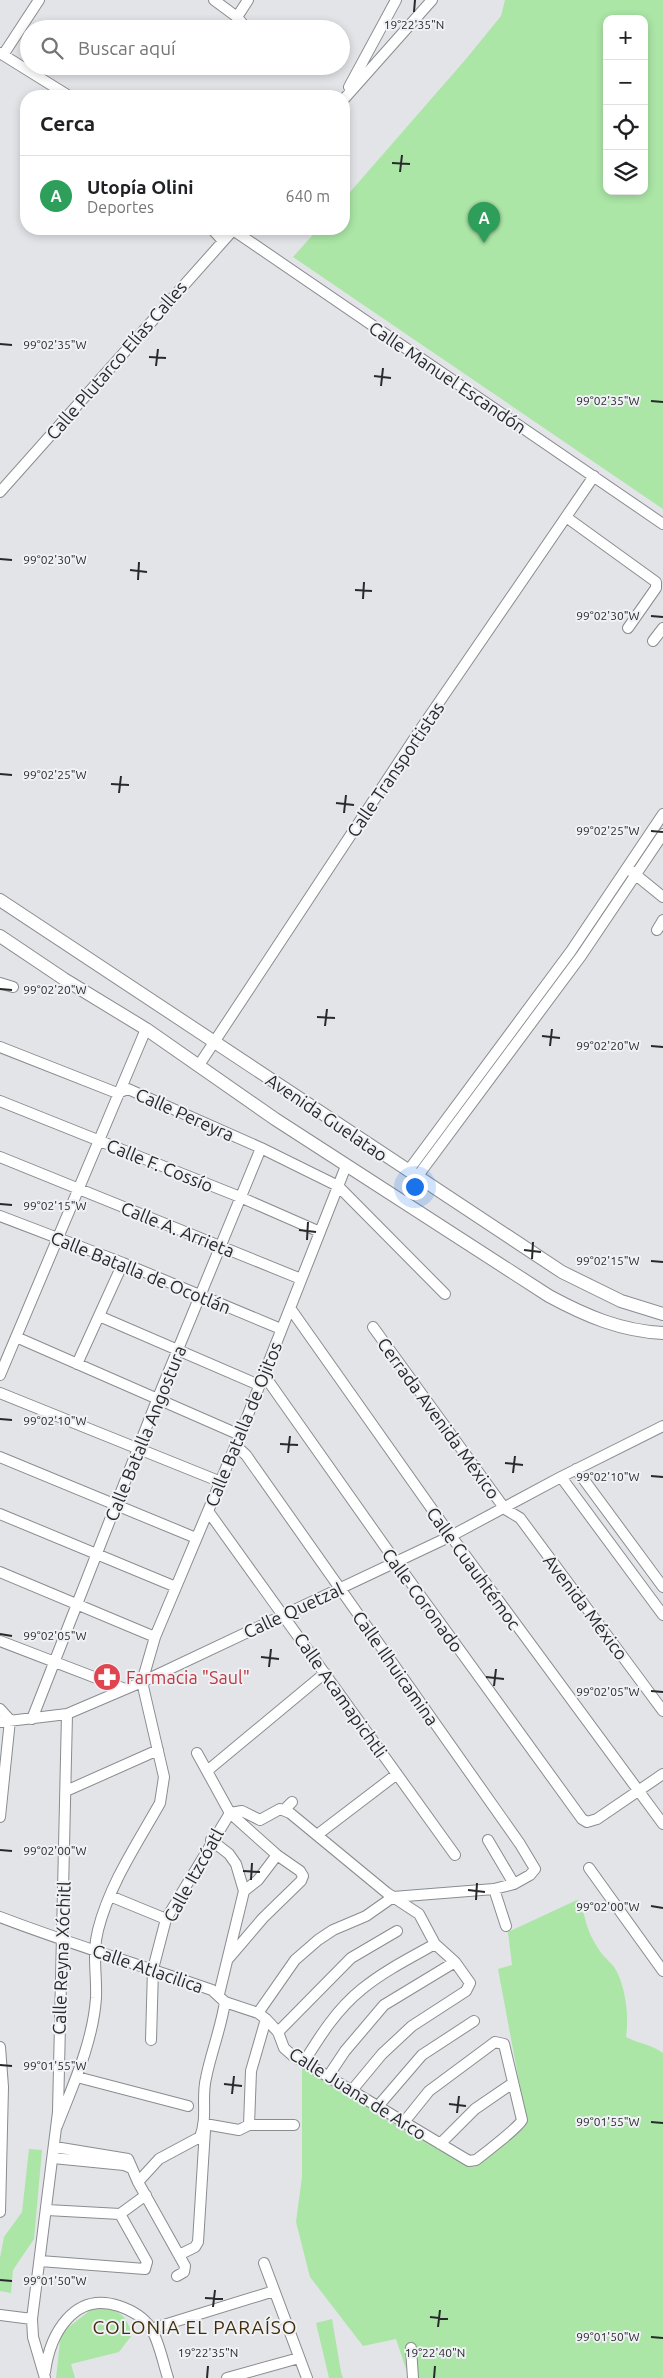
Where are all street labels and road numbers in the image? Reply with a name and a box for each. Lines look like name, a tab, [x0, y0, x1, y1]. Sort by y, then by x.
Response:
street label: Calle Plutarco Elías Calles	[42, 277, 190, 443]
street label: Calle Manuel Escandón	[366, 317, 530, 437]
street label: Calle Transportistas	[342, 698, 448, 840]
street label: Avenida Guelatao	[263, 1069, 391, 1165]
street label: Calle Pereyra	[133, 1083, 237, 1145]
street label: Calle F. Cossío	[104, 1135, 216, 1195]
street label: Calle A. Arrieta	[118, 1197, 238, 1261]
street label: Calle Batalla de Ocotlán	[48, 1227, 234, 1317]
street label: Cerrada Avenida México	[374, 1334, 504, 1502]
street label: Calle Batalla de Ojitos	[201, 1338, 285, 1509]
street label: Calle Batalla Angostura	[101, 1342, 189, 1524]
street label: Calle Cuauhtémoc	[423, 1503, 525, 1633]
street label: Calle Coronado	[379, 1544, 467, 1656]
street label: Avenida México	[540, 1550, 632, 1664]
street label: Calle Quetzal	[240, 1578, 347, 1643]
street label: Calle Ilhuicamina	[349, 1607, 443, 1729]
street label: Calle Acamapichtli	[290, 1629, 392, 1761]
street label: Calle Itzcóatl	[159, 1825, 227, 1925]
street label: Calle Reyna Xóchitl	[48, 1881, 74, 2035]
street label: Calle Atlacilica	[90, 1940, 206, 1996]
street label: Calle Juana de Arco	[286, 2043, 430, 2143]

